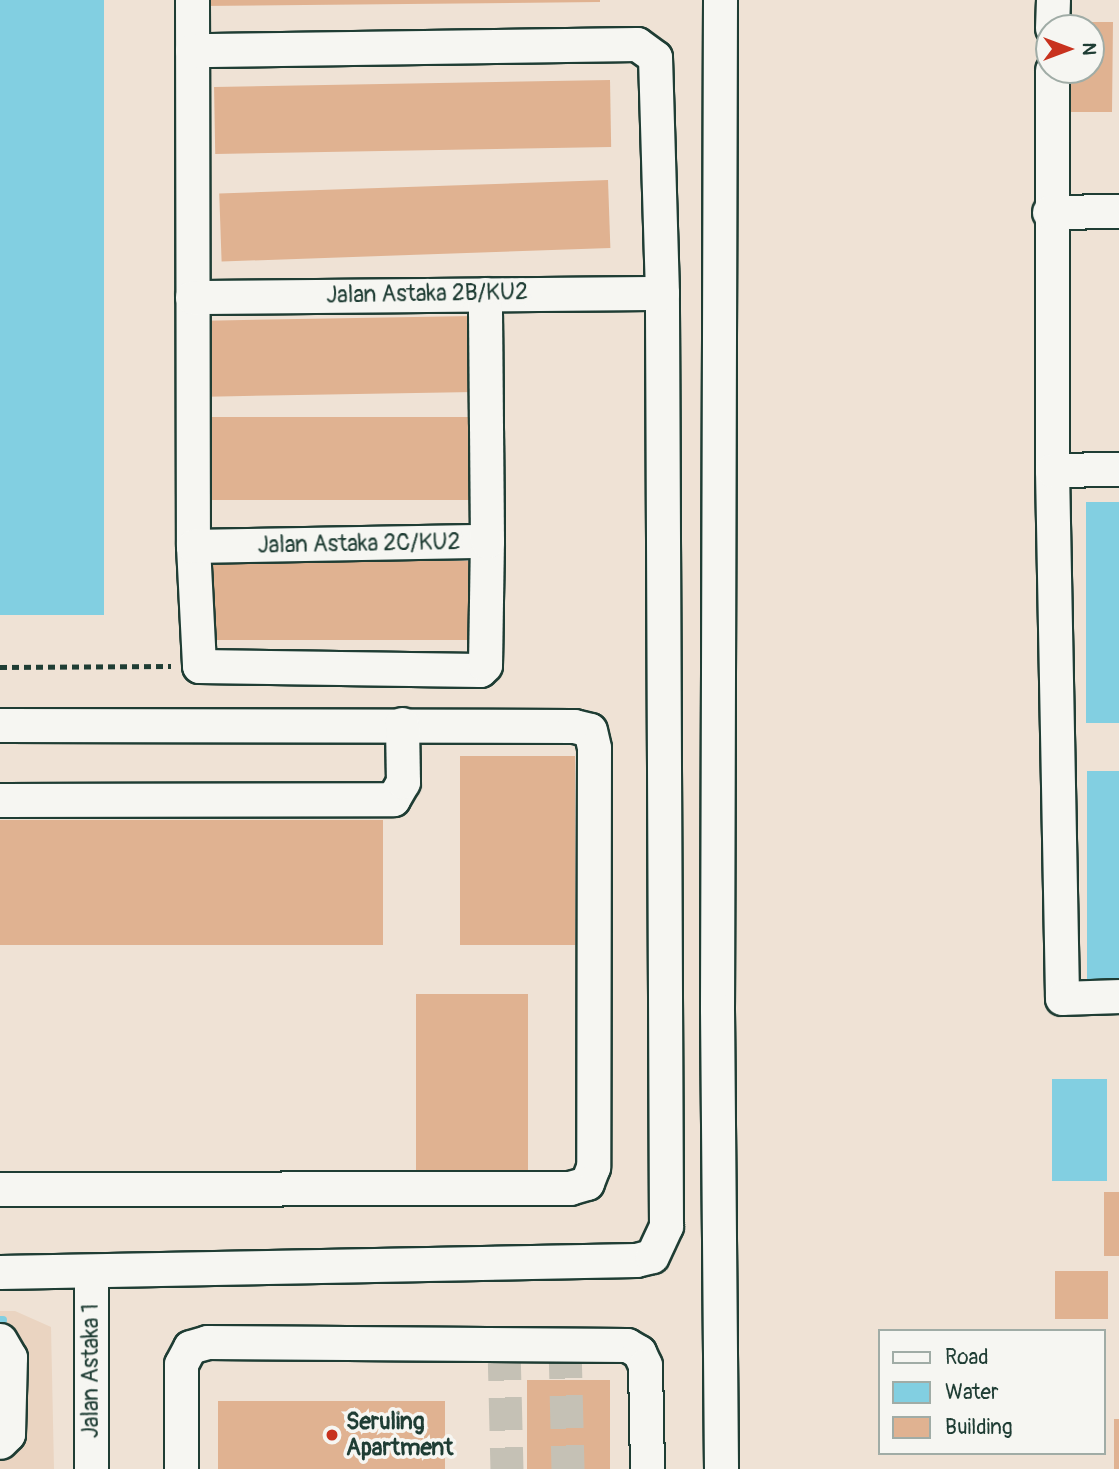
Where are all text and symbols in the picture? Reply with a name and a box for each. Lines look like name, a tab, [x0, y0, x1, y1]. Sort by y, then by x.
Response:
north arrow	[1035, 14, 1105, 84]
text: N	[1077, 43, 1101, 55]
street label: Jalan Astaka 2B/KU2	[326, 278, 528, 310]
street label: Jalan Astaka 2C/KU2	[257, 528, 461, 560]
street label: Jalan Astaka 1	[77, 1304, 105, 1438]
legend	[878, 1329, 1105, 1455]
text: Road	[945, 1344, 989, 1371]
text: Water	[945, 1379, 998, 1406]
place label: Seruling Apartment	[346, 1408, 453, 1462]
text: Building	[945, 1414, 1012, 1441]
marker: Seruling Apartment	[324, 1427, 340, 1443]

